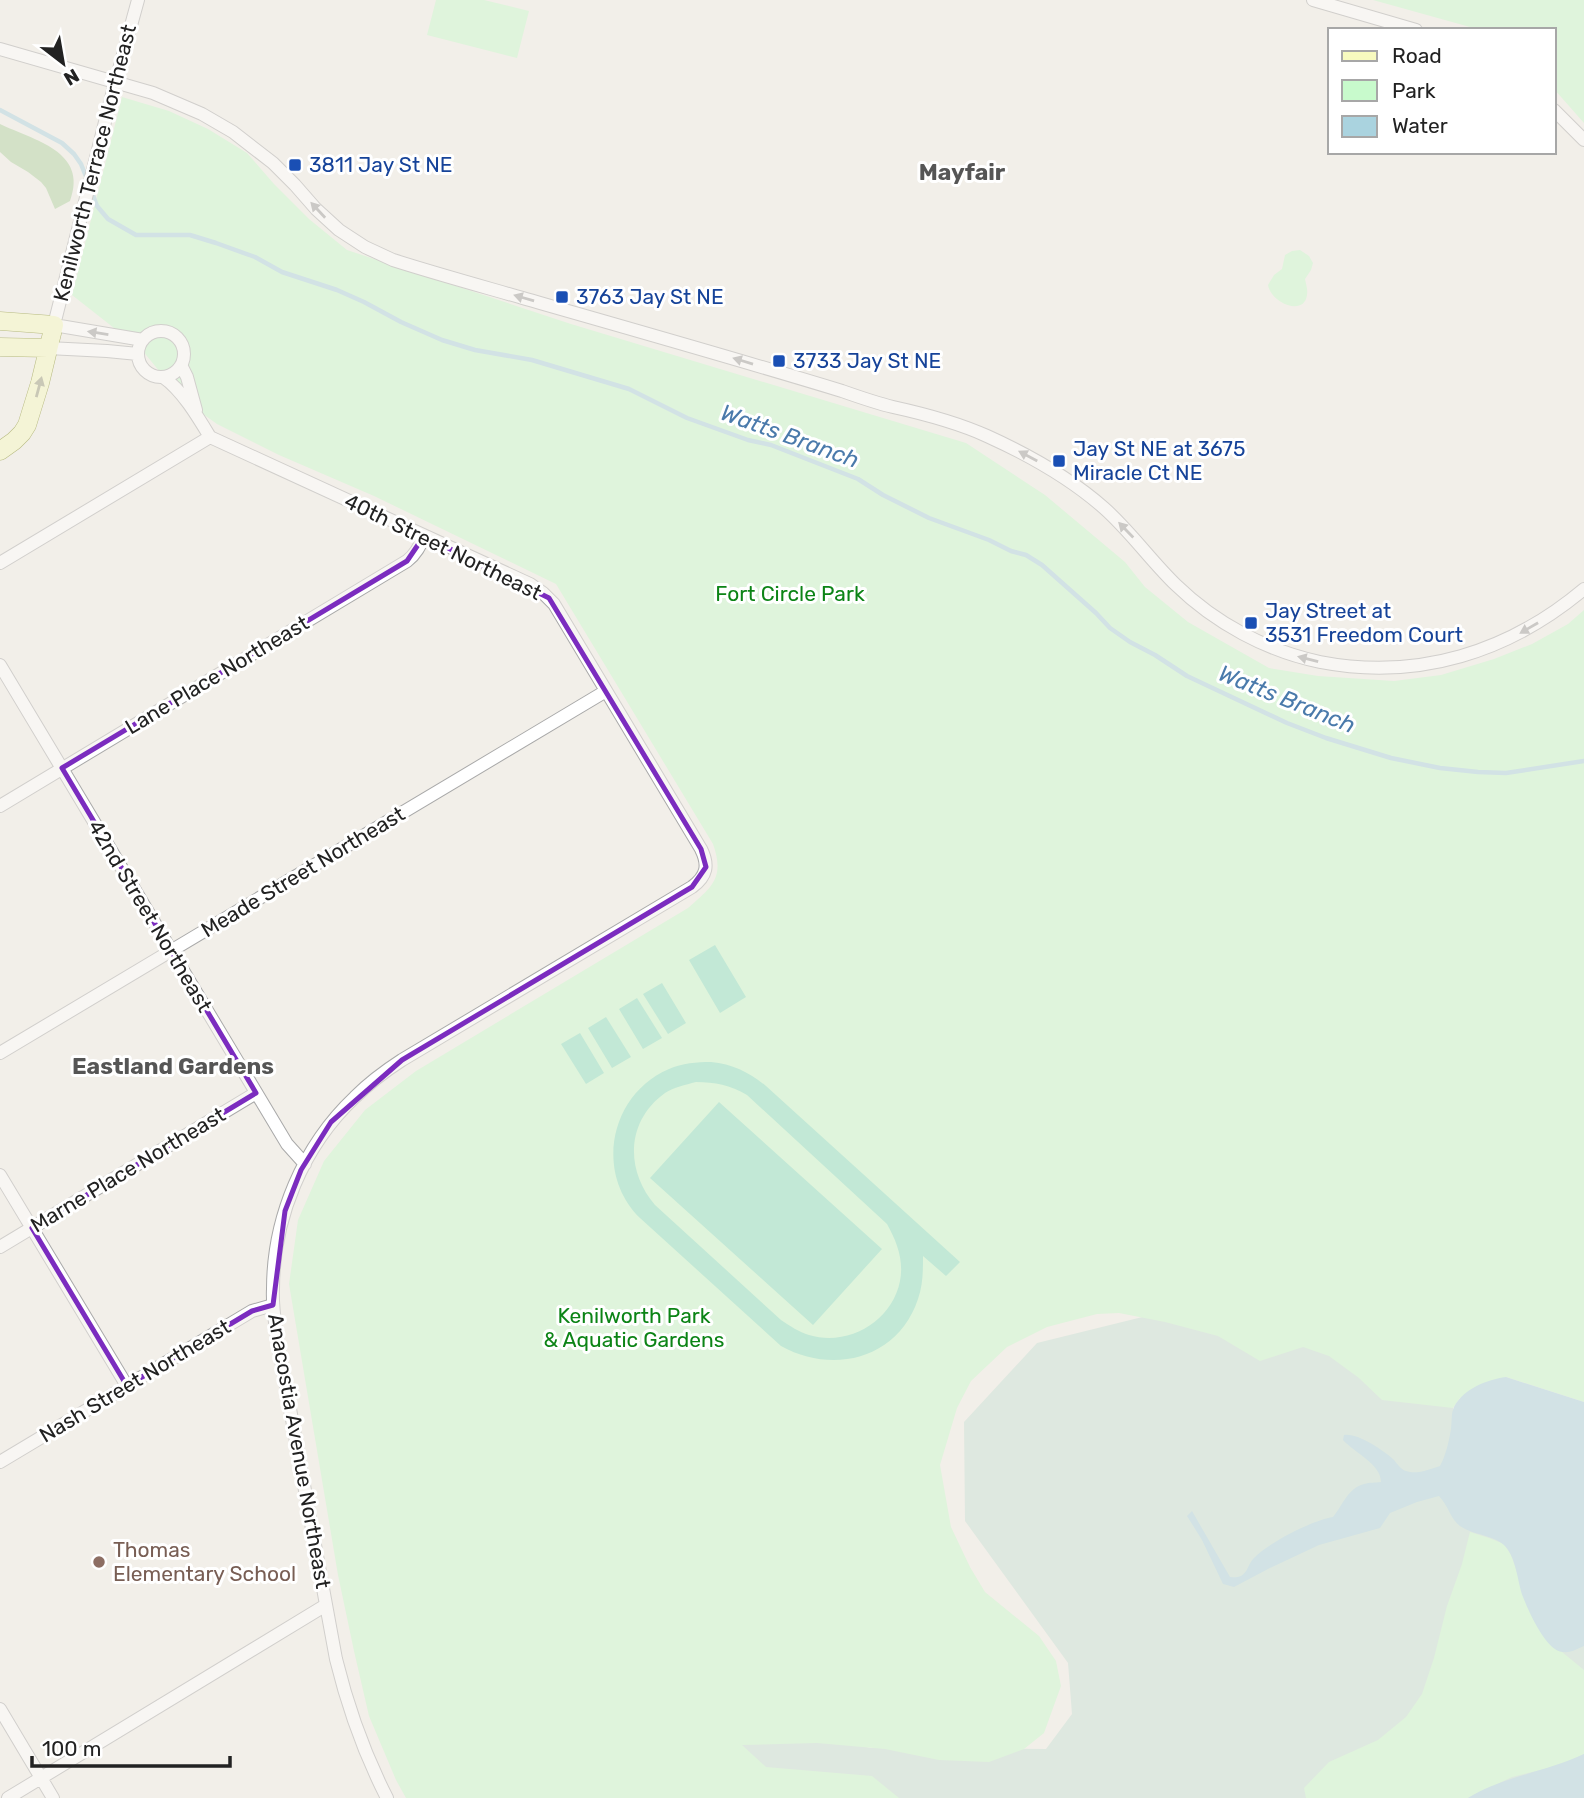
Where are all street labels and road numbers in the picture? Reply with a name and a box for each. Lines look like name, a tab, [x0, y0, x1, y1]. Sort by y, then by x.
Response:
street label: Kenilworth Terrace Northeast	[48, 22, 142, 304]
street label: 40th Street Northeast	[341, 488, 546, 605]
street label: Lane Place Northeast	[120, 610, 313, 739]
street label: Meade Street Northeast	[196, 801, 409, 942]
street label: 42nd Street Northeast	[83, 815, 218, 1016]
street label: Marne Place Northeast	[26, 1102, 230, 1238]
street label: Anacostia Avenue Northeast	[263, 1311, 336, 1590]
street label: Nash Street Northeast	[35, 1314, 235, 1448]

